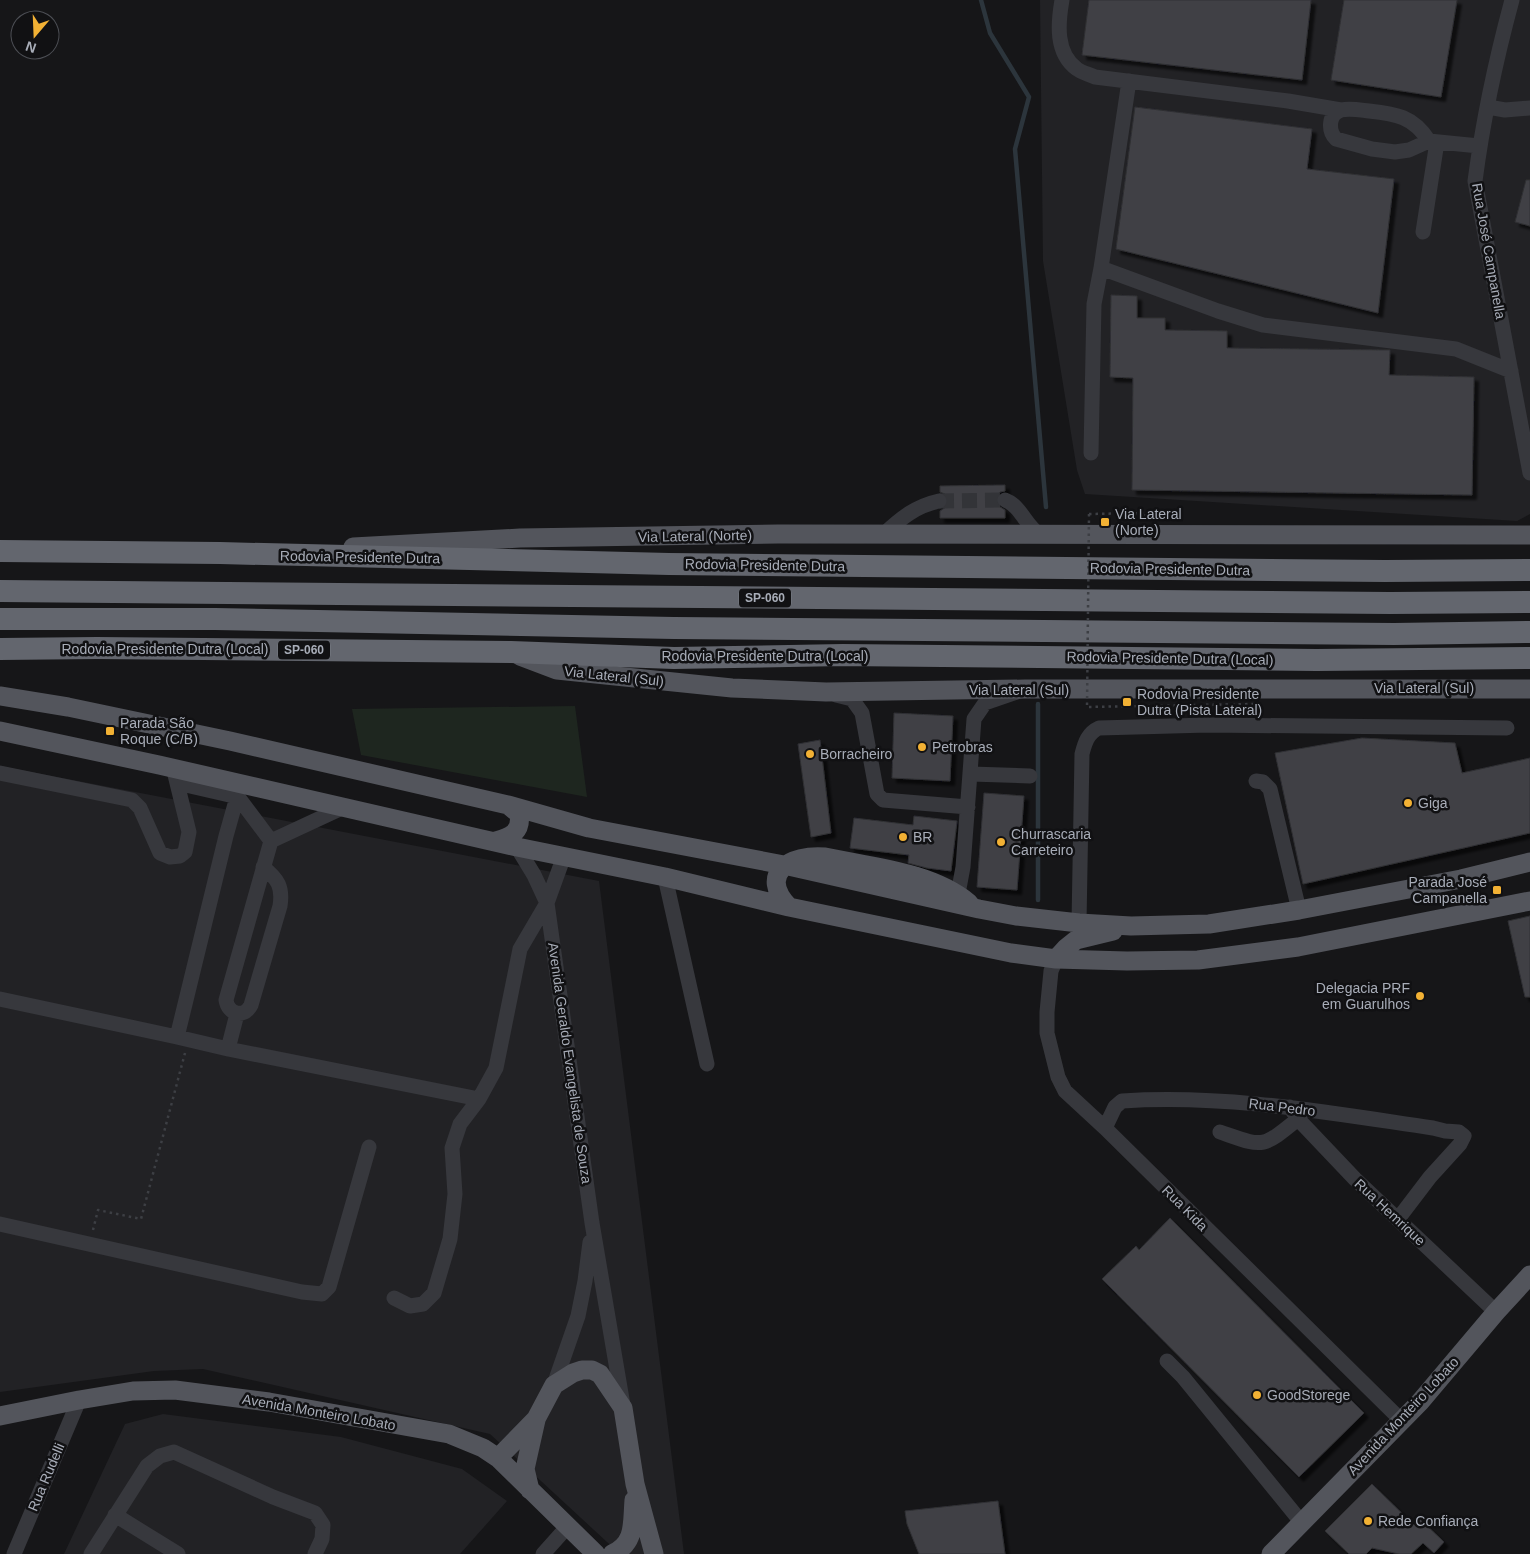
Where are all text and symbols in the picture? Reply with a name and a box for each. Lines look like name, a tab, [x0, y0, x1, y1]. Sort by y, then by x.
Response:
north arrow	[10, 10, 60, 60]
text: N	[23, 38, 38, 57]
street label: Rua José Campanella	[1469, 182, 1509, 320]
place label: Via Lateral (Norte)	[1115, 506, 1182, 538]
marker: Via Lateral (Norte)	[1099, 516, 1111, 528]
street label: Via Lateral (Norte)	[638, 527, 752, 545]
street label: Rodovia Presidente Dutra	[280, 548, 440, 566]
street label: Rodovia Presidente Dutra	[685, 556, 845, 574]
street label: Rodovia Presidente Dutra	[1090, 560, 1250, 578]
road number: SP-060	[739, 588, 791, 608]
road number: SP-060	[278, 640, 330, 660]
street label: Rodovia Presidente Dutra (Local)	[62, 641, 269, 657]
street label: Rodovia Presidente Dutra (Local)	[662, 648, 869, 664]
street label: Rodovia Presidente Dutra (Local)	[1066, 648, 1274, 668]
street label: Via Lateral (Sul)	[563, 663, 665, 689]
street label: Via Lateral (Sul)	[1374, 680, 1474, 696]
street label: Via Lateral (Sul)	[969, 682, 1069, 698]
place label: Rodovia Presidente Dutra (Pista Lateral)	[1137, 686, 1262, 718]
marker: Rodovia Presidente Dutra (Pista Lateral)	[1121, 696, 1133, 708]
place label: Parada São Roque (C/B)	[120, 715, 198, 747]
marker: Parada São Roque (C/B)	[104, 725, 116, 737]
place label: Petrobras	[932, 739, 993, 755]
marker: Petrobras	[916, 741, 928, 753]
place label: Borracheiro	[820, 746, 893, 762]
marker: Borracheiro	[804, 748, 816, 760]
place label: Giga	[1418, 795, 1448, 811]
marker: Giga	[1402, 797, 1414, 809]
place label: Churrascaria Carreteiro	[1011, 826, 1091, 858]
place label: BR	[913, 829, 932, 845]
marker: BR	[897, 831, 909, 843]
marker: Churrascaria Carreteiro	[995, 836, 1007, 848]
place label: Parada José Campanella	[1408, 874, 1487, 906]
marker: Parada José Campanella	[1491, 884, 1503, 896]
street label: Avenida Geraldo Evangelista de Souza	[545, 941, 595, 1185]
place label: Delegacia PRF em Guarulhos	[1316, 980, 1410, 1012]
marker: Delegacia PRF em Guarulhos	[1414, 990, 1426, 1002]
street label: Rua Pedro	[1248, 1095, 1316, 1119]
street label: Rua Hemrique	[1352, 1175, 1429, 1249]
street label: Rua Kida	[1159, 1182, 1211, 1234]
street label: Avenida Monteiro Lobato	[1344, 1354, 1462, 1478]
place label: GoodStorege	[1267, 1387, 1350, 1403]
marker: GoodStorege	[1251, 1389, 1263, 1401]
street label: Avenida Monteiro Lobato	[241, 1391, 397, 1433]
street label: Rua Rudelli	[24, 1441, 68, 1513]
place label: Rede Confiança	[1378, 1513, 1479, 1529]
marker: Rede Confiança	[1362, 1515, 1374, 1527]

